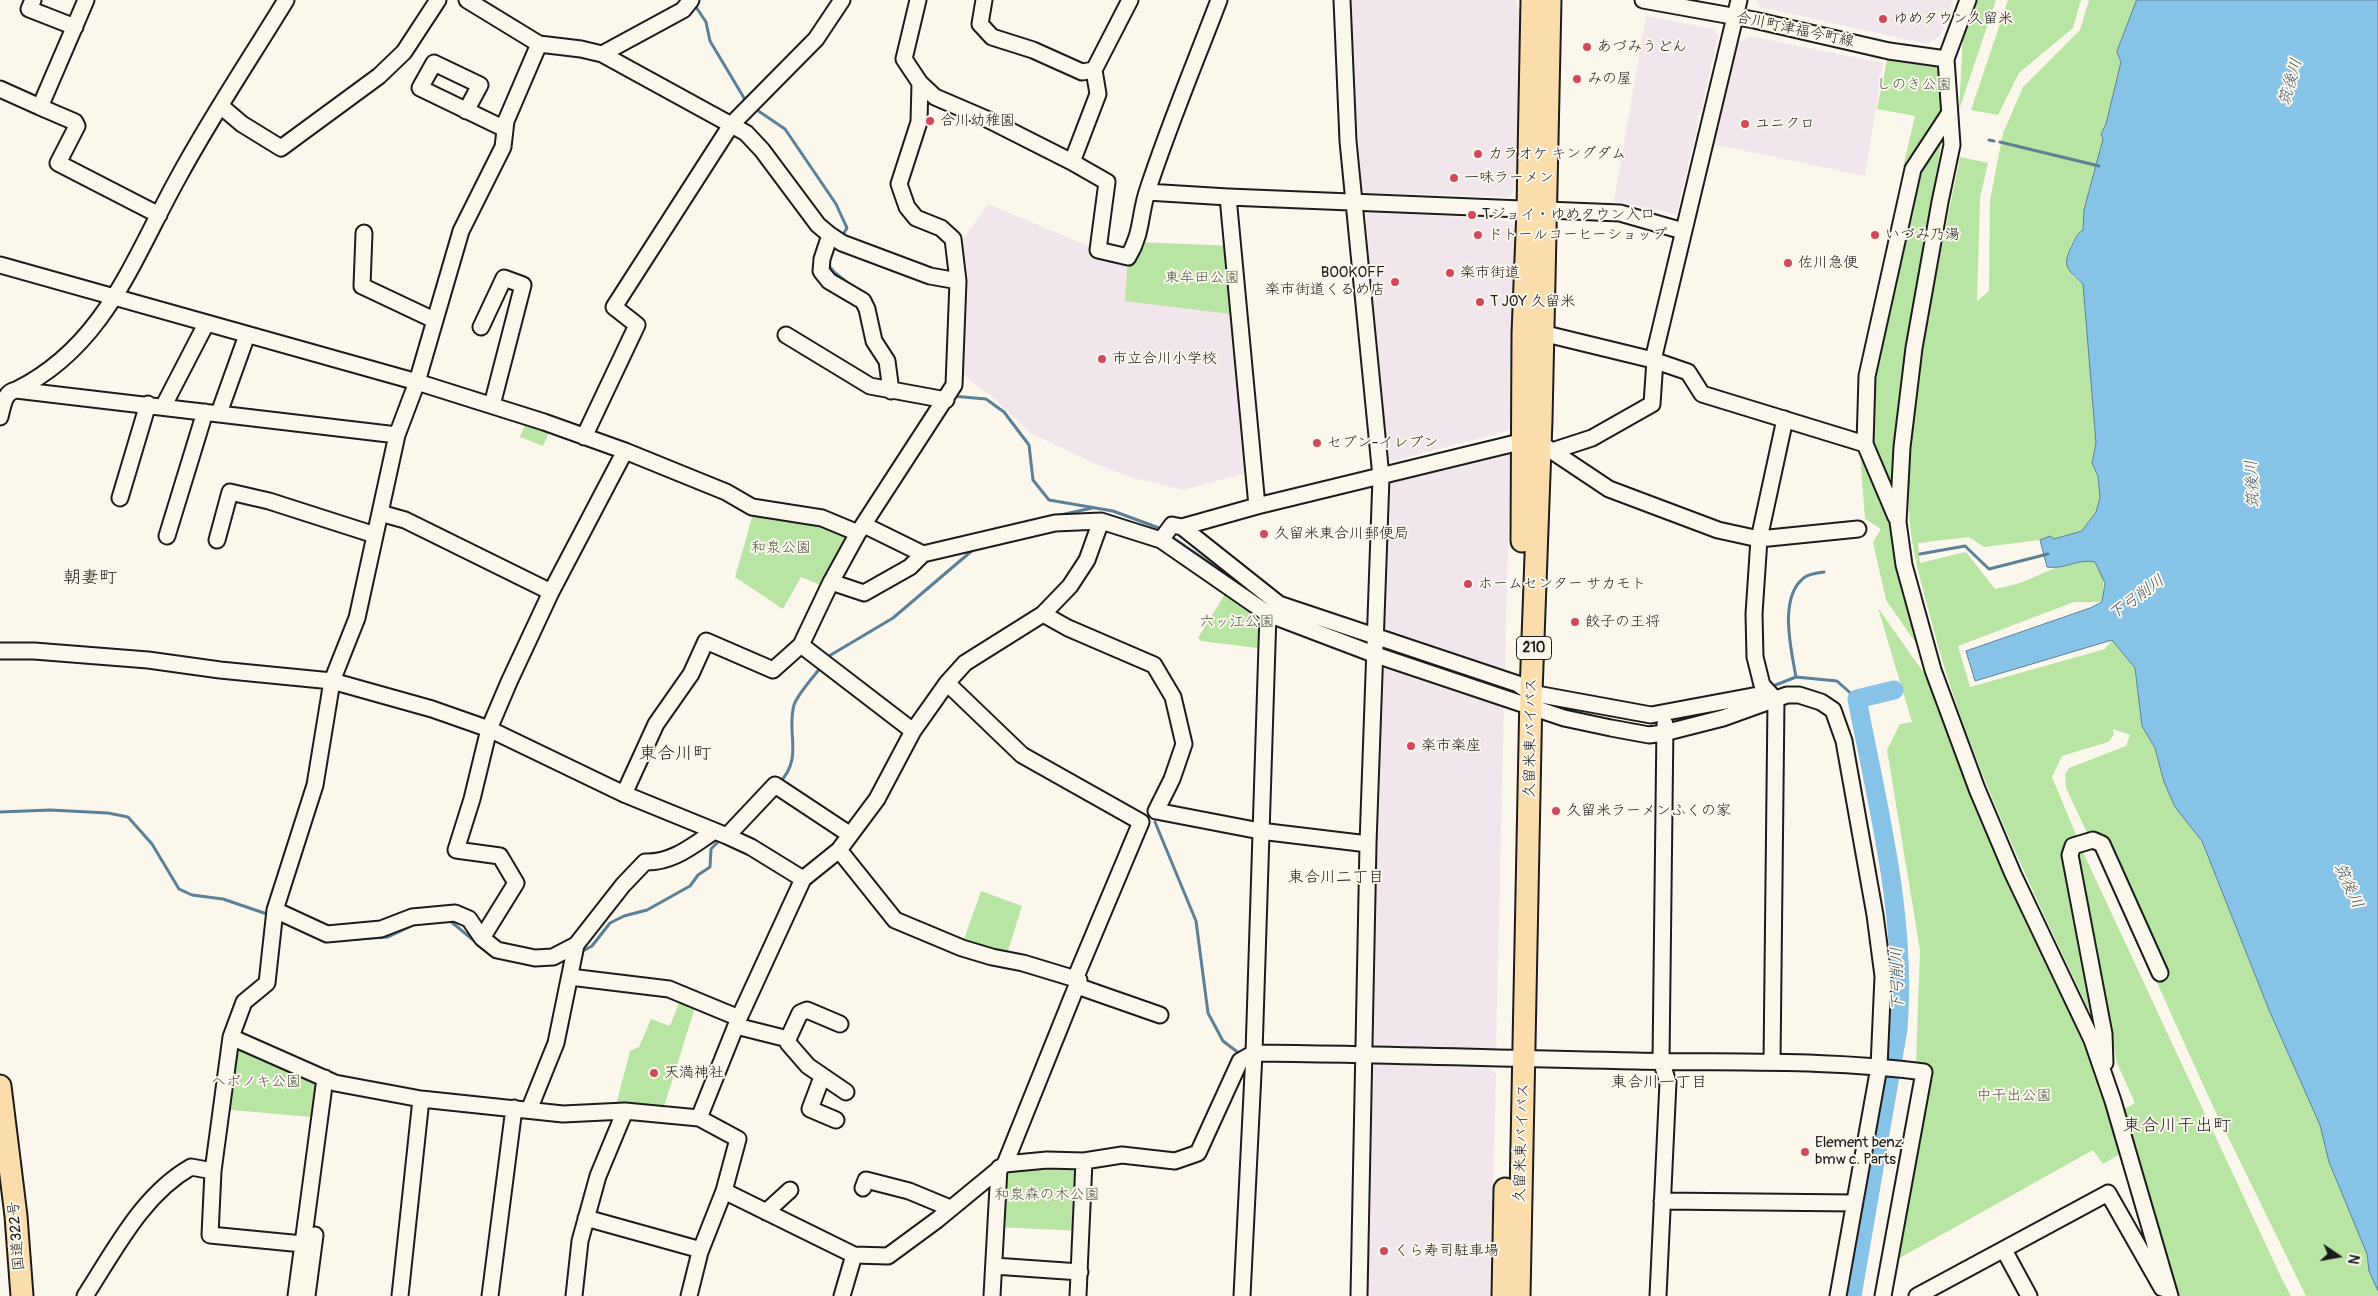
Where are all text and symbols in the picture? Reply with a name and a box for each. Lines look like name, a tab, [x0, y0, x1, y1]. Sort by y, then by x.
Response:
street label: 合川町津福今町線	[1734, 9, 1856, 51]
place label: ゆめタウン久留米	[1893, 10, 2013, 28]
marker: ゆめタウン久留米	[1877, 13, 1889, 25]
place label: あづみうどん	[1597, 38, 1687, 56]
marker: あづみうどん	[1581, 41, 1593, 53]
water label: 筑後川	[2275, 56, 2307, 108]
place label: みの屋	[1587, 70, 1632, 88]
marker: みの屋	[1571, 73, 1583, 85]
park label: しのき公園	[1877, 76, 1951, 94]
place label: 合川幼稚園	[940, 112, 1015, 130]
marker: 合川幼稚園	[924, 115, 936, 127]
place label: ユニクロ	[1755, 115, 1815, 133]
marker: ユニクロ	[1739, 118, 1751, 130]
place label: カラオケ キングダム	[1488, 145, 1626, 163]
marker: カラオケ キングダム	[1472, 148, 1484, 160]
place label: 一味ラーメン	[1464, 169, 1554, 187]
marker: 一味ラーメン	[1448, 172, 1460, 184]
place label: Tジョイ・ゆめタウン入口	[1482, 206, 1655, 224]
marker: Tジョイ・ゆめタウン入口	[1466, 209, 1478, 221]
place label: ドトールコーヒーショップ	[1488, 226, 1667, 244]
place label: いづみ乃湯	[1885, 226, 1960, 244]
marker: ドトールコーヒーショップ	[1472, 229, 1484, 241]
marker: いづみ乃湯	[1869, 229, 1881, 241]
place label: 佐川急便	[1798, 254, 1858, 272]
marker: 佐川急便	[1782, 257, 1794, 269]
place label: BOOKOFF 楽市街道くるめ店	[1265, 264, 1385, 299]
place label: 楽市街道	[1460, 264, 1520, 282]
marker: 楽市街道	[1444, 267, 1456, 279]
park label: 東牟田公園	[1165, 269, 1239, 287]
marker: BOOKOFF 楽市街道くるめ店	[1389, 276, 1401, 288]
place label: T JOY 久留米	[1490, 293, 1575, 311]
marker: T JOY 久留米	[1474, 296, 1486, 308]
place label: 市立合川小学校	[1112, 350, 1217, 368]
marker: 市立合川小学校	[1096, 353, 1108, 365]
place label: セブン-イレブン	[1327, 434, 1438, 452]
marker: セブン-イレブン	[1311, 437, 1323, 449]
water label: 筑後川	[2242, 460, 2264, 508]
place label: 久留米東合川郵便局	[1274, 525, 1409, 543]
marker: 久留米東合川郵便局	[1258, 528, 1270, 540]
park label: 和泉公園	[751, 539, 811, 557]
district label: 朝妻町	[63, 567, 117, 589]
water label: 下弓削川	[2105, 571, 2169, 625]
place label: ホームセンター サカモト	[1478, 575, 1646, 593]
marker: ホームセンター サカモト	[1462, 578, 1474, 590]
park label: 六ッ江公園	[1200, 613, 1274, 631]
place label: 餃子の王将	[1585, 613, 1660, 631]
marker: 餃子の王将	[1569, 616, 1581, 628]
road number: 210	[1516, 636, 1552, 660]
street label: 久留米東バイパス	[1521, 678, 1541, 798]
place label: 楽市楽座	[1421, 737, 1481, 755]
marker: 楽市楽座	[1405, 740, 1417, 752]
district label: 東合川町	[639, 743, 711, 765]
place label: 久留米ラーメンふくの家	[1566, 802, 1731, 820]
marker: 久留米ラーメンふくの家	[1550, 805, 1562, 817]
water label: 筑後川	[2329, 860, 2367, 912]
district label: 東合川二丁目	[1288, 868, 1384, 888]
water label: 下弓削川	[1888, 947, 1908, 1011]
place label: 天満神社	[664, 1064, 724, 1082]
marker: 天満神社	[648, 1067, 660, 1079]
park label: ヘボノキ公園	[211, 1073, 301, 1091]
district label: 東合川一丁目	[1611, 1073, 1707, 1093]
street label: 久留米東バイパス	[1511, 1083, 1533, 1203]
park label: 中干出公園	[1977, 1087, 2051, 1105]
district label: 東合川干出町	[2123, 1115, 2231, 1137]
place label: Element benz bmw c. Parts	[1815, 1134, 1902, 1169]
marker: Element benz bmw c. Parts	[1799, 1146, 1811, 1158]
park label: 和泉森の木公園	[995, 1186, 1099, 1204]
street label: 国道322号	[5, 1200, 29, 1272]
north arrow	[2313, 1231, 2363, 1281]
place label: くら寿司駐車場	[1394, 1242, 1499, 1260]
marker: くら寿司駐車場	[1378, 1245, 1390, 1257]
text: N	[2344, 1253, 2362, 1266]

